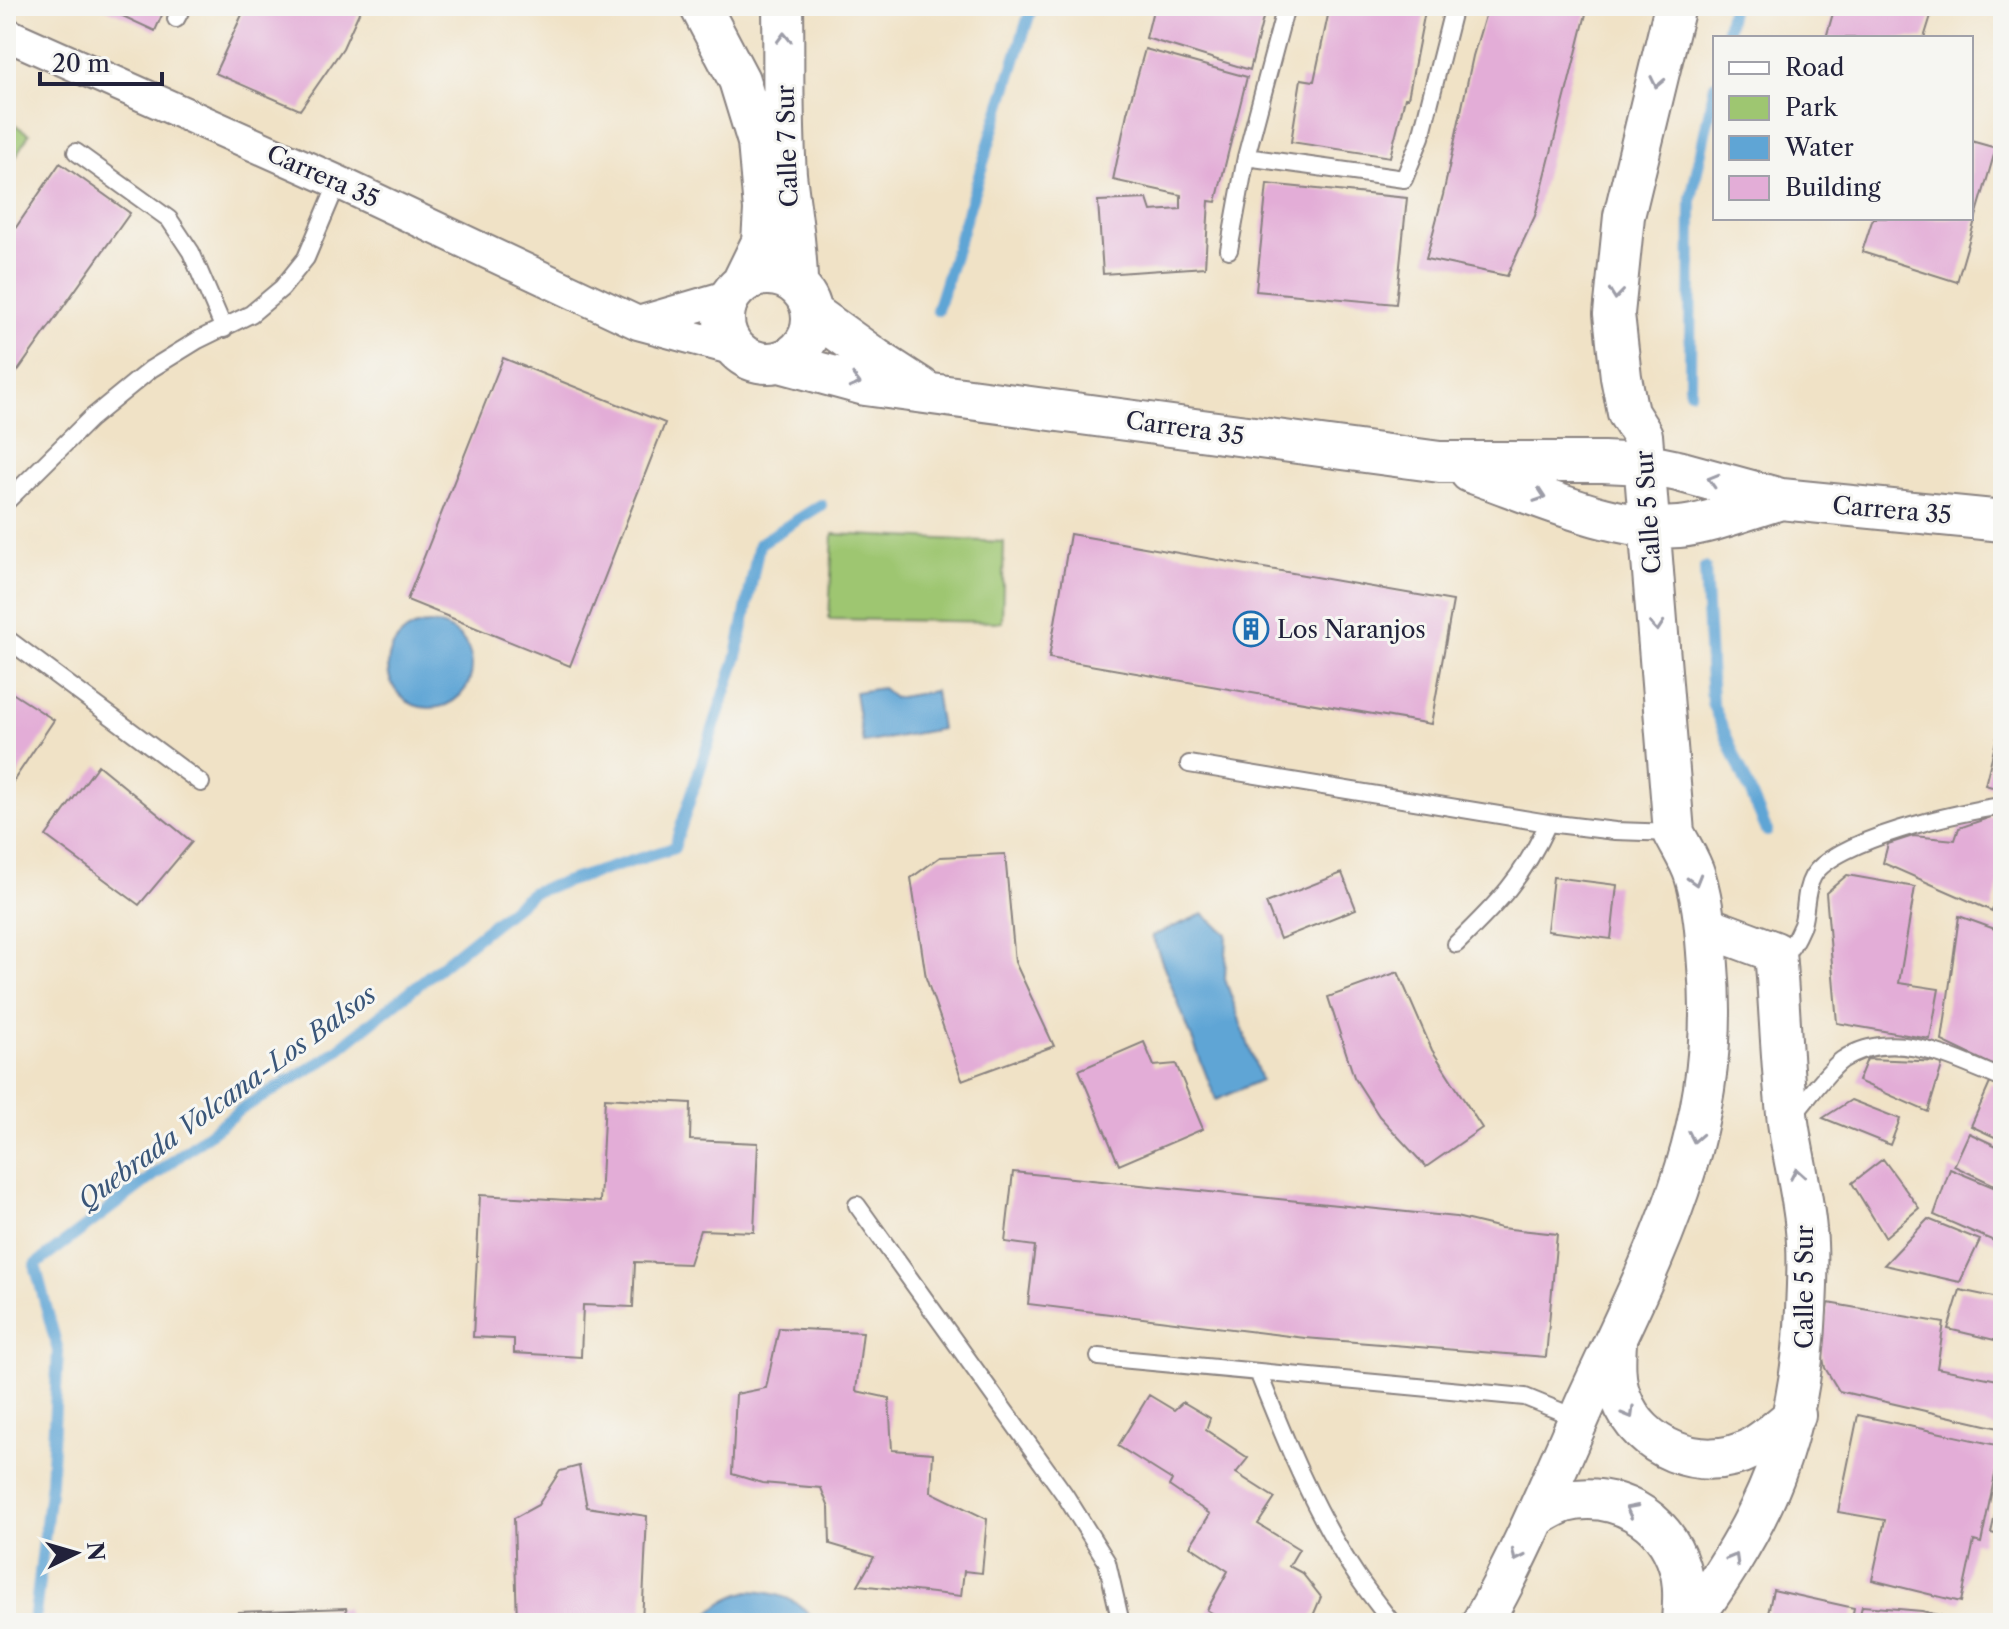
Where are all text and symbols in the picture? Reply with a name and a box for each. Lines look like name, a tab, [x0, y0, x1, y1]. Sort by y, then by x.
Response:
one-way arrow	[775, 31, 792, 44]
scale bar	[40, 36, 162, 86]
legend	[1713, 36, 1973, 220]
text: 20 m	[52, 49, 110, 78]
text: Road	[1785, 53, 1845, 82]
one-way arrow	[1649, 74, 1666, 88]
street label: Calle 7 Sur	[770, 84, 804, 208]
text: Park	[1785, 93, 1838, 122]
text: Water	[1784, 133, 1854, 162]
street label: Carrera 35	[263, 138, 383, 214]
text: Building	[1785, 173, 1881, 202]
one-way arrow	[1608, 288, 1625, 301]
one-way arrow	[847, 373, 861, 390]
street label: Carrera 35	[1124, 405, 1246, 451]
street label: Calle 5 Sur	[1629, 449, 1667, 575]
one-way arrow	[1706, 473, 1720, 490]
one-way arrow	[1532, 486, 1546, 502]
street label: Carrera 35	[1831, 490, 1953, 530]
building icon: Los Naranjos	[1232, 610, 1270, 648]
place label: Los Naranjos	[1277, 615, 1426, 644]
one-way arrow	[1648, 619, 1665, 632]
one-way arrow	[1686, 873, 1702, 886]
water label: Quebrada Volcana-Los Balsos	[71, 978, 383, 1216]
one-way arrow	[1687, 1130, 1704, 1144]
one-way arrow	[1789, 1167, 1806, 1180]
street label: Calle 5 Sur	[1790, 1225, 1819, 1349]
one-way arrow	[1619, 1404, 1635, 1419]
one-way arrow	[1624, 1504, 1639, 1520]
north arrow	[36, 1513, 116, 1593]
text: N	[81, 1541, 110, 1562]
one-way arrow	[1511, 1548, 1526, 1563]
one-way arrow	[1724, 1553, 1740, 1568]

